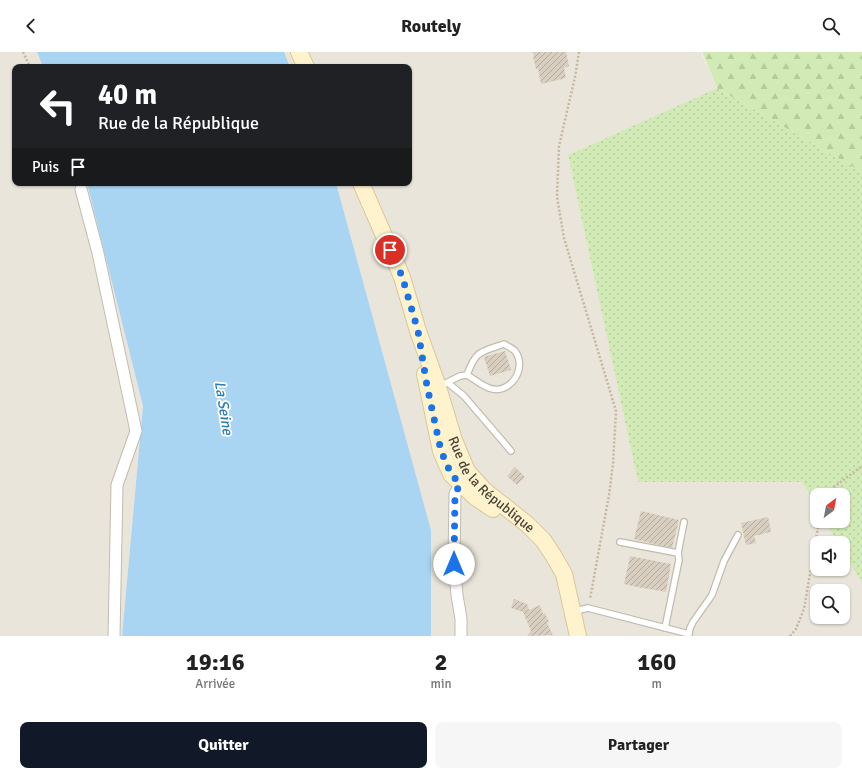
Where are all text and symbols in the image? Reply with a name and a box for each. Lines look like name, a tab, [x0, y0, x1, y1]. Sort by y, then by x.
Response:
icon: back	[20, 15, 42, 37]
text: Routely	[401, 15, 461, 37]
icon: search	[820, 15, 842, 37]
text: 40 m	[98, 78, 157, 112]
icon: left	[32, 80, 84, 132]
text: Rue de la République	[98, 112, 259, 134]
icon: arrive	[67, 156, 89, 178]
text: Puis	[32, 158, 59, 176]
pin	[373, 233, 407, 267]
icon: arrive	[379, 239, 401, 261]
water label: La Seine	[211, 380, 237, 438]
street label: Rue de la République	[445, 434, 539, 536]
north arrow	[810, 488, 850, 528]
map controls	[810, 488, 850, 624]
button: sound	[810, 536, 850, 576]
position arrow	[433, 543, 475, 585]
button: search	[810, 584, 850, 624]
text: 19:16	[186, 647, 245, 677]
text: 2	[435, 647, 447, 677]
text: 160	[637, 647, 676, 677]
text: Arrivée	[195, 676, 235, 692]
text: min	[431, 676, 452, 692]
text: m	[652, 676, 662, 692]
button: Quitter	[20, 722, 427, 768]
button: Partager	[435, 722, 842, 768]

